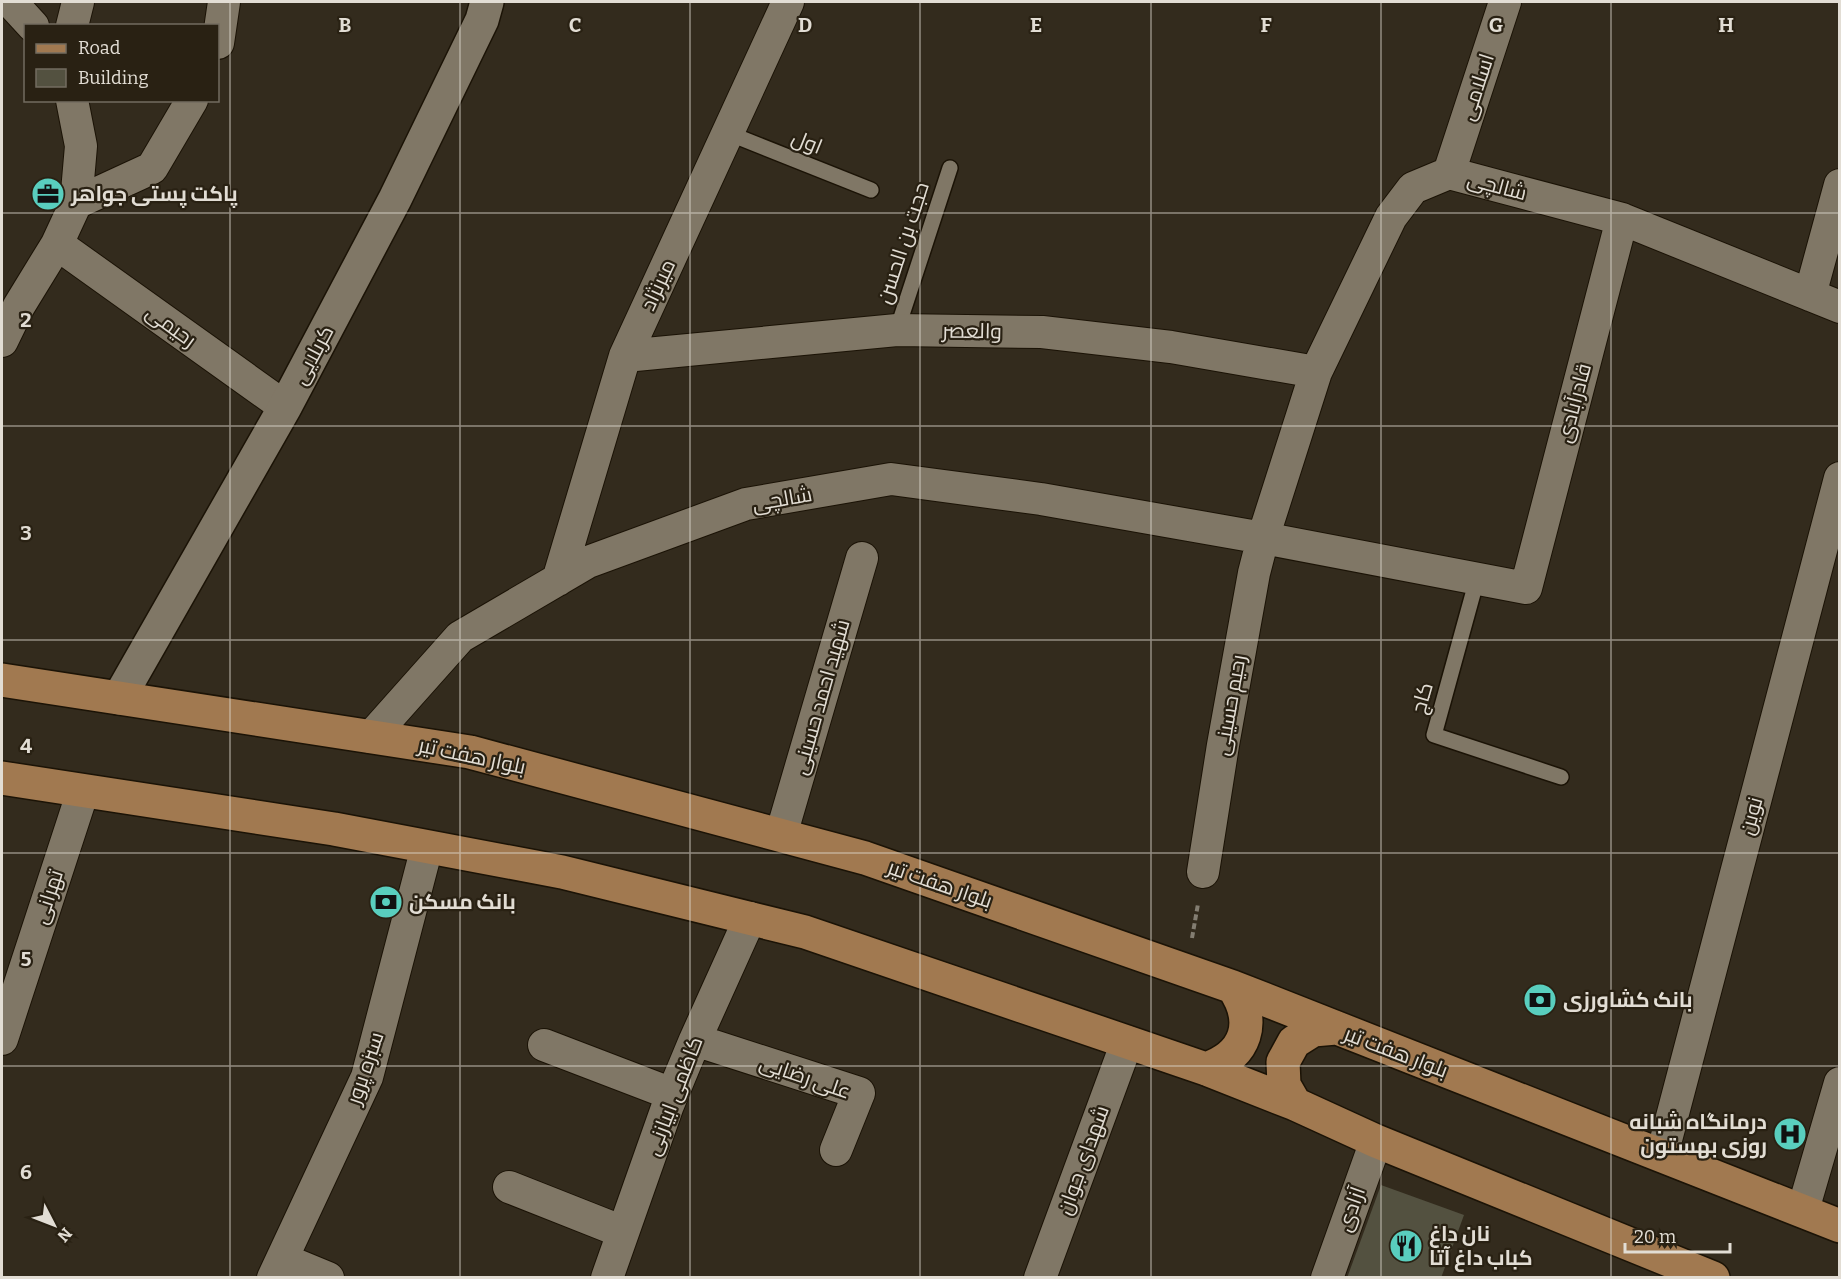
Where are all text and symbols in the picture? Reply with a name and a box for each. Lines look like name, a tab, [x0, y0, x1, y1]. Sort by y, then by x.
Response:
text: B	[339, 13, 352, 37]
text: C	[569, 13, 581, 37]
text: D	[798, 13, 812, 37]
text: E	[1030, 13, 1042, 37]
text: F	[1260, 13, 1272, 37]
text: G	[1489, 13, 1503, 37]
text: H	[1718, 13, 1734, 37]
legend	[24, 24, 219, 102]
text: Road	[78, 37, 121, 59]
street label: اسلامی	[1454, 50, 1500, 124]
text: Building	[78, 67, 149, 89]
street label: اول	[788, 124, 826, 160]
street label: شالچی	[1464, 166, 1530, 207]
office icon: پاکت پستی جواهر	[30, 176, 66, 212]
street label: حجت بن الحسن	[871, 179, 935, 307]
place label: پاکت پستی جواهر	[70, 181, 238, 209]
street label: میرنژاد	[635, 255, 681, 315]
street label: رحیمی	[141, 299, 201, 353]
text: 2	[20, 308, 32, 332]
street label: والعصر	[941, 317, 1002, 345]
street label: کربلایی	[287, 321, 339, 389]
street label: قادرآبادی	[1551, 361, 1597, 445]
street label: شالچی	[750, 481, 814, 518]
text: 3	[20, 521, 32, 545]
street label: شهید احمد حسینی	[786, 616, 856, 778]
street label: رحیم حسینی	[1208, 653, 1253, 758]
street label: کاج	[1405, 679, 1440, 717]
street label: بلوار هفت تیر	[415, 732, 528, 780]
text: 4	[20, 734, 32, 758]
street label: نوین	[1734, 794, 1768, 838]
street label: بلوار هفت تیر	[883, 854, 996, 914]
street label: تهرانی	[27, 866, 69, 927]
bank icon: بانک مسکن	[368, 884, 404, 920]
place label: بانک مسکن	[409, 889, 516, 915]
text: 5	[21, 947, 32, 971]
bank icon: بانک کشاورزی	[1522, 982, 1558, 1018]
place label: بانک کشاورزی	[1563, 987, 1692, 1013]
street label: بلوار هفت تیر	[1339, 1020, 1452, 1084]
street label: سبزه پرور	[340, 1028, 390, 1109]
street label: کاظمی ابیازنی	[639, 1033, 709, 1159]
street label: علی رضایی	[756, 1049, 854, 1105]
street label: شهدای جوان	[1051, 1102, 1115, 1218]
place label: درمانگاه شبانه روزی بهستون	[1629, 1109, 1767, 1159]
hospital icon: درمانگاه شبانه روزی بهستون	[1772, 1116, 1808, 1152]
text: 6	[20, 1160, 32, 1184]
street label: آزادی	[1331, 1183, 1371, 1235]
north arrow	[24, 1195, 84, 1255]
scale bar	[1625, 1216, 1730, 1254]
place label: نان داغ کباب داغ آتا	[1429, 1221, 1533, 1272]
text: N	[54, 1224, 76, 1246]
text: 20 m	[1634, 1226, 1676, 1248]
restaurant icon: نان داغ کباب داغ آتا	[1388, 1228, 1424, 1264]

